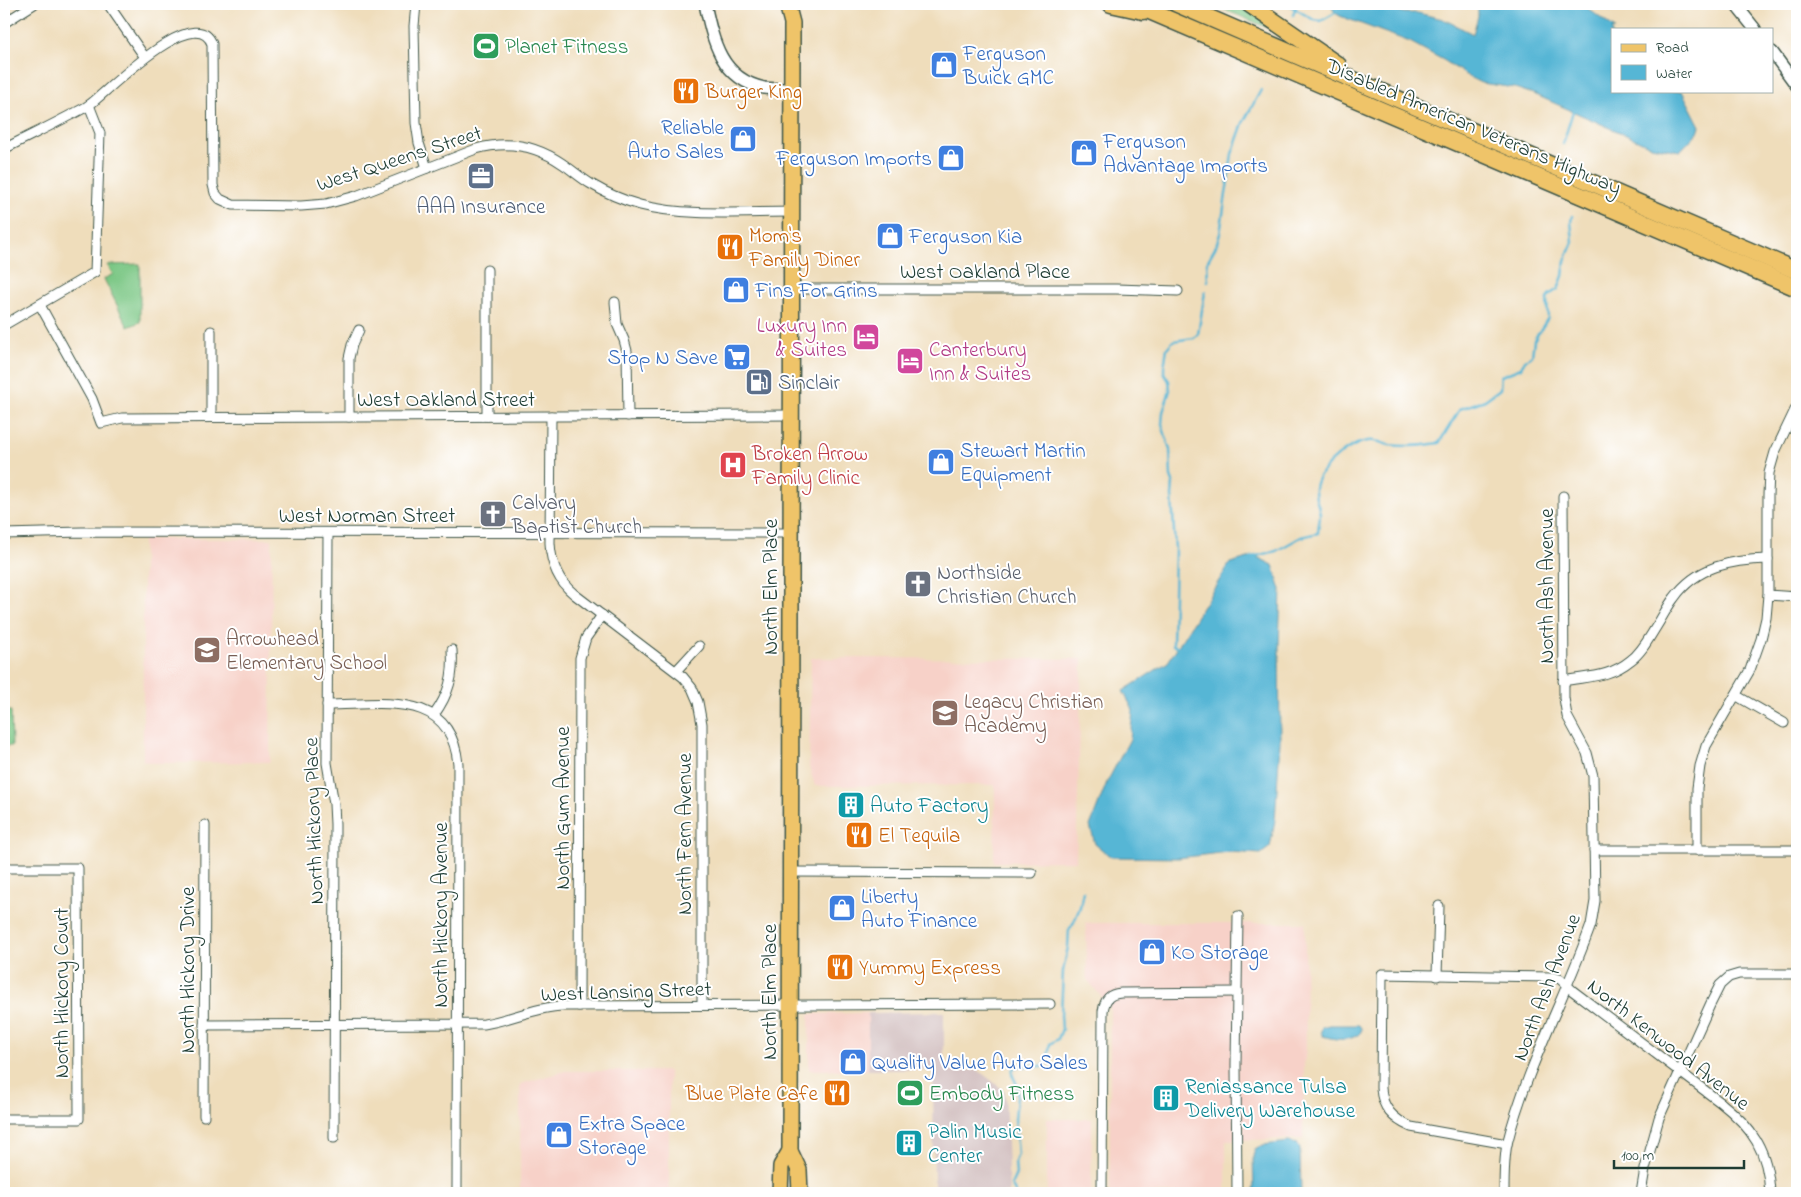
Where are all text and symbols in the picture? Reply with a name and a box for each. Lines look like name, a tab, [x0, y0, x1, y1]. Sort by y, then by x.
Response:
legend	[1611, 28, 1774, 92]
sports icon: Planet Fitness	[471, 31, 501, 61]
place label: Planet Fitness	[505, 33, 628, 63]
text: Road	[1656, 37, 1689, 59]
place label: Ferguson Buick GMC	[962, 40, 1054, 94]
shop icon: Ferguson Buick GMC	[929, 50, 959, 80]
street label: Disabled American Veterans Highway	[1319, 51, 1625, 206]
text: Water	[1656, 63, 1692, 85]
restaurant icon: Burger King	[671, 76, 701, 106]
place label: Burger King	[704, 78, 802, 110]
place label: Reliable Auto Sales	[627, 114, 725, 168]
street label: West Queens Street	[313, 119, 486, 201]
shop icon: Reliable Auto Sales	[728, 124, 758, 154]
place label: Ferguson Advantage Imports	[1102, 128, 1268, 184]
shop icon: Ferguson Advantage Imports	[1069, 138, 1099, 168]
shop icon: Ferguson Imports	[936, 143, 966, 173]
place label: Ferguson Imports	[775, 145, 932, 177]
office icon: AAA Insurance	[466, 161, 496, 191]
place label: AAA Insurance	[417, 193, 546, 223]
shop icon: Ferguson Kia	[875, 221, 905, 251]
place label: Mom's Family Diner	[748, 222, 860, 278]
place label: Ferguson Kia	[908, 223, 1022, 255]
restaurant icon: Mom's Family Diner	[715, 232, 745, 262]
street label: West Oakland Place	[900, 258, 1070, 288]
shop icon: Fins For Grins	[721, 275, 751, 305]
place label: Fins For Grins	[754, 277, 878, 307]
place label: Luxury Inn & Suites	[757, 312, 847, 366]
hotel icon: Luxury Inn & Suites	[851, 322, 881, 352]
place label: Canterbury Inn & Suites	[929, 336, 1031, 390]
supermarket icon: Stop N Save	[722, 342, 752, 372]
place label: Stop N Save	[607, 344, 719, 374]
hotel icon: Canterbury Inn & Suites	[895, 346, 925, 376]
fuel station icon: Sinclair	[744, 367, 774, 397]
place label: Sinclair	[778, 369, 841, 399]
street label: West Oakland Street	[357, 386, 535, 416]
place label: Stewart Martin Equipment	[960, 437, 1086, 491]
place label: Broken Arrow Family Clinic	[751, 440, 868, 496]
shop icon: Stewart Martin Equipment	[926, 447, 956, 477]
hospital icon: Broken Arrow Family Clinic	[718, 450, 748, 480]
place label: Calvary Baptist Church	[511, 489, 642, 543]
church icon: Calvary Baptist Church	[478, 499, 508, 529]
street label: West Norman Street	[279, 502, 455, 532]
street label: North Ash Avenue	[1533, 508, 1563, 664]
street label: North Elm Place	[757, 518, 787, 655]
place label: Northside Christian Church	[937, 559, 1077, 613]
church icon: Northside Christian Church	[903, 569, 933, 599]
place label: Arrowhead Elementary School	[226, 625, 387, 681]
school or university icon: Arrowhead Elementary School	[192, 635, 222, 665]
place label: Legacy Christian Academy	[964, 688, 1103, 744]
school or university icon: Legacy Christian Academy	[930, 698, 960, 728]
street label: North Gum Avenue	[549, 726, 579, 890]
street label: North Hickory Place	[297, 736, 335, 905]
street label: North Fern Avenue	[671, 753, 701, 915]
building icon: Auto Factory	[836, 790, 866, 820]
place label: Auto Factory	[870, 792, 989, 824]
restaurant icon: El Tequila	[844, 820, 874, 850]
street label: North Hickory Avenue	[427, 822, 459, 1008]
place label: El Tequila	[878, 822, 960, 852]
place label: Liberty Auto Finance	[861, 883, 978, 937]
street label: North Hickory Drive	[174, 886, 206, 1053]
shop icon: Liberty Auto Finance	[827, 893, 857, 923]
street label: North Hickory Court	[48, 908, 80, 1078]
street label: North Ash Avenue	[1506, 909, 1590, 1066]
street label: North Elm Place	[756, 923, 786, 1060]
shop icon: KO Storage	[1137, 937, 1167, 967]
place label: KO Storage	[1171, 939, 1269, 971]
restaurant icon: Yummy Express	[825, 952, 855, 982]
place label: Yummy Express	[859, 954, 1001, 986]
street label: North Kenwood Avenue	[1580, 972, 1756, 1119]
street label: West Lansing Street	[540, 975, 712, 1013]
shop icon: Quality Value Auto Sales	[838, 1047, 868, 1077]
place label: Quality Value Auto Sales	[872, 1049, 1088, 1081]
place label: Reniassance Tulsa Delivery Warehouse	[1184, 1073, 1356, 1129]
restaurant icon: Blue Plate Cafe	[822, 1078, 852, 1108]
sports icon: Embody Fitness	[895, 1078, 925, 1108]
place label: Blue Plate Cafe	[684, 1080, 819, 1110]
place label: Embody Fitness	[929, 1080, 1074, 1112]
building icon: Reniassance Tulsa Delivery Warehouse	[1151, 1083, 1181, 1113]
place label: Extra Space Storage	[578, 1110, 686, 1166]
place label: Palin Music Center	[928, 1118, 1022, 1172]
shop icon: Extra Space Storage	[544, 1120, 574, 1150]
building icon: Palin Music Center	[894, 1128, 924, 1158]
scale bar	[1614, 1137, 1744, 1169]
text: 100 m	[1621, 1145, 1654, 1167]

